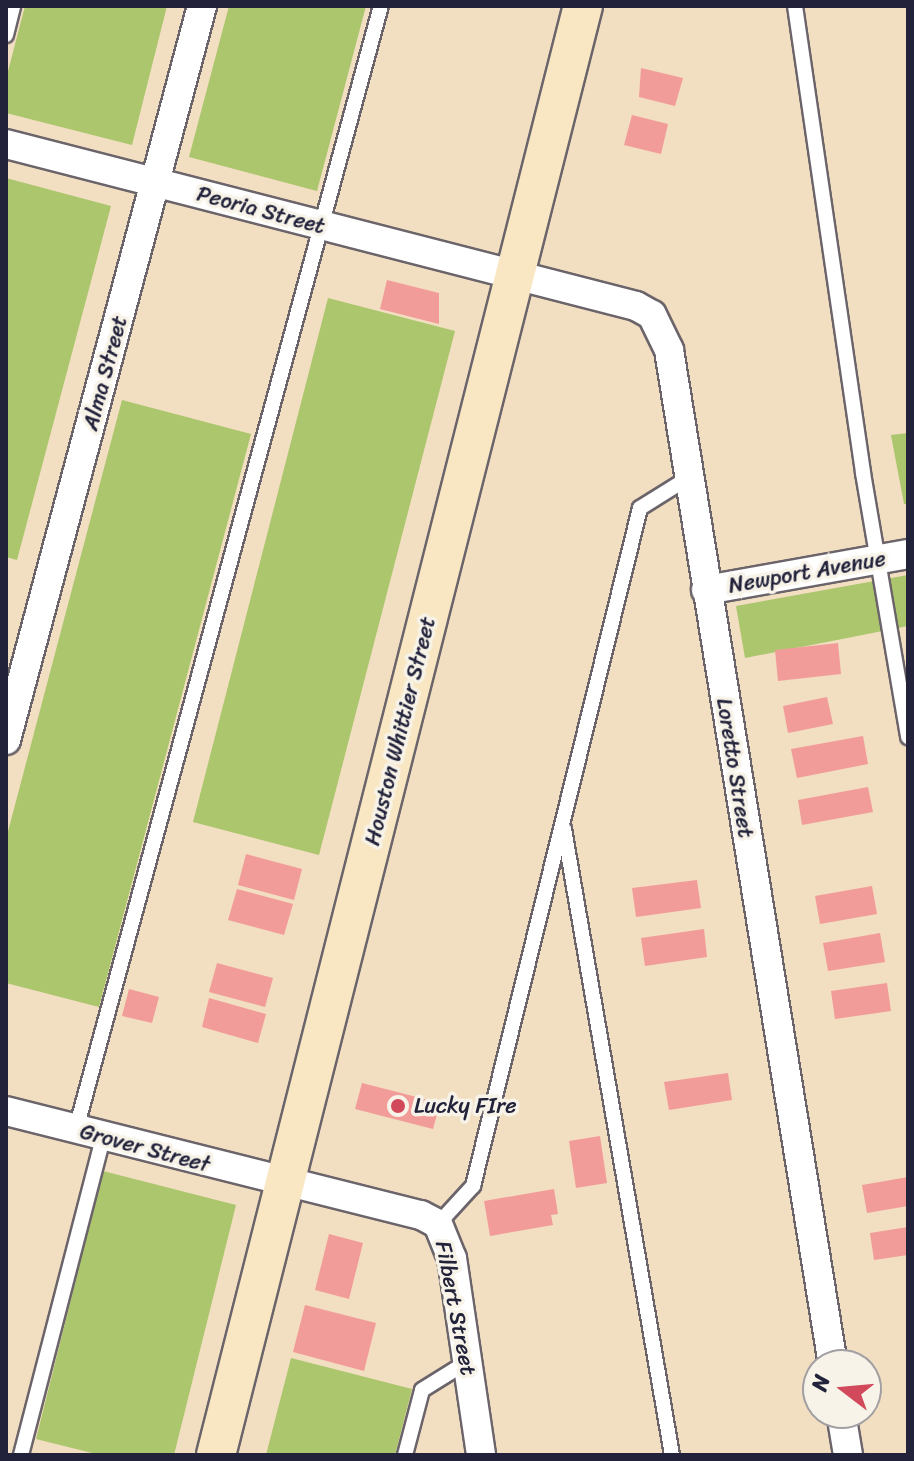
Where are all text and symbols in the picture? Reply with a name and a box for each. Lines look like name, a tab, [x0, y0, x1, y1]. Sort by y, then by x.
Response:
street label: Peoria Street	[194, 180, 328, 240]
street label: Alma Street	[77, 312, 133, 434]
street label: Newport Avenue	[726, 545, 888, 599]
street label: Houston Whittier Street	[359, 614, 441, 848]
street label: Loretto Street	[711, 697, 759, 839]
place label: Lucky FIre	[414, 1093, 517, 1119]
marker: Lucky FIre	[389, 1097, 407, 1115]
street label: Grover Street	[77, 1118, 213, 1178]
street label: Filbert Street	[430, 1239, 482, 1377]
north arrow	[802, 1349, 882, 1429]
text: N	[800, 1370, 841, 1396]

